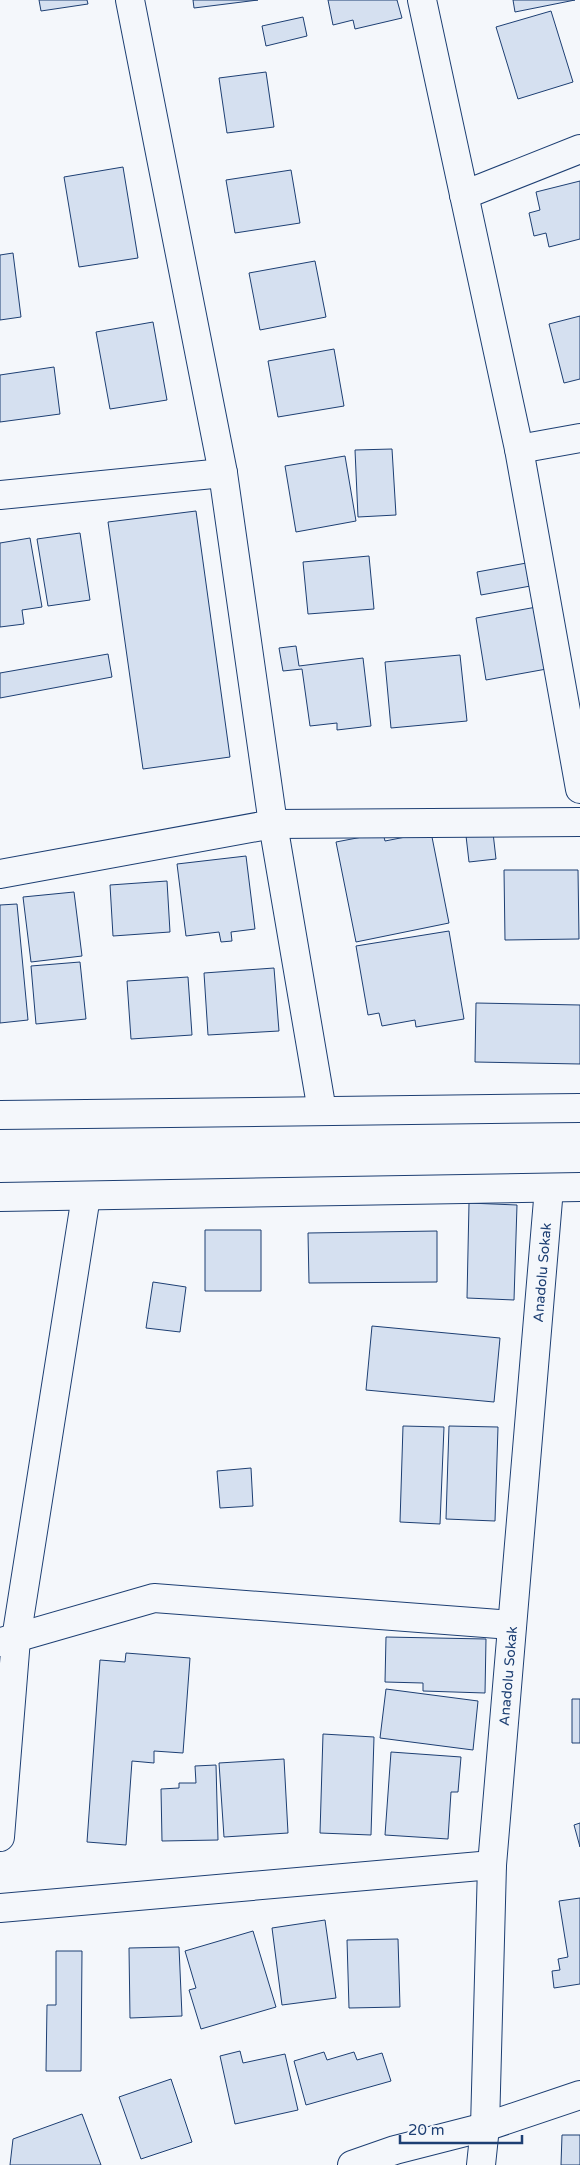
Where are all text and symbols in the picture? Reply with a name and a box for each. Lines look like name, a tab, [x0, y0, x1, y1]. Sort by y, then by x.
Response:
street label: Anadolu Sokak	[530, 1222, 555, 1323]
street label: Anadolu Sokak	[496, 1625, 521, 1727]
scale bar	[400, 2112, 522, 2144]
text: 20 m	[408, 2121, 445, 2139]

